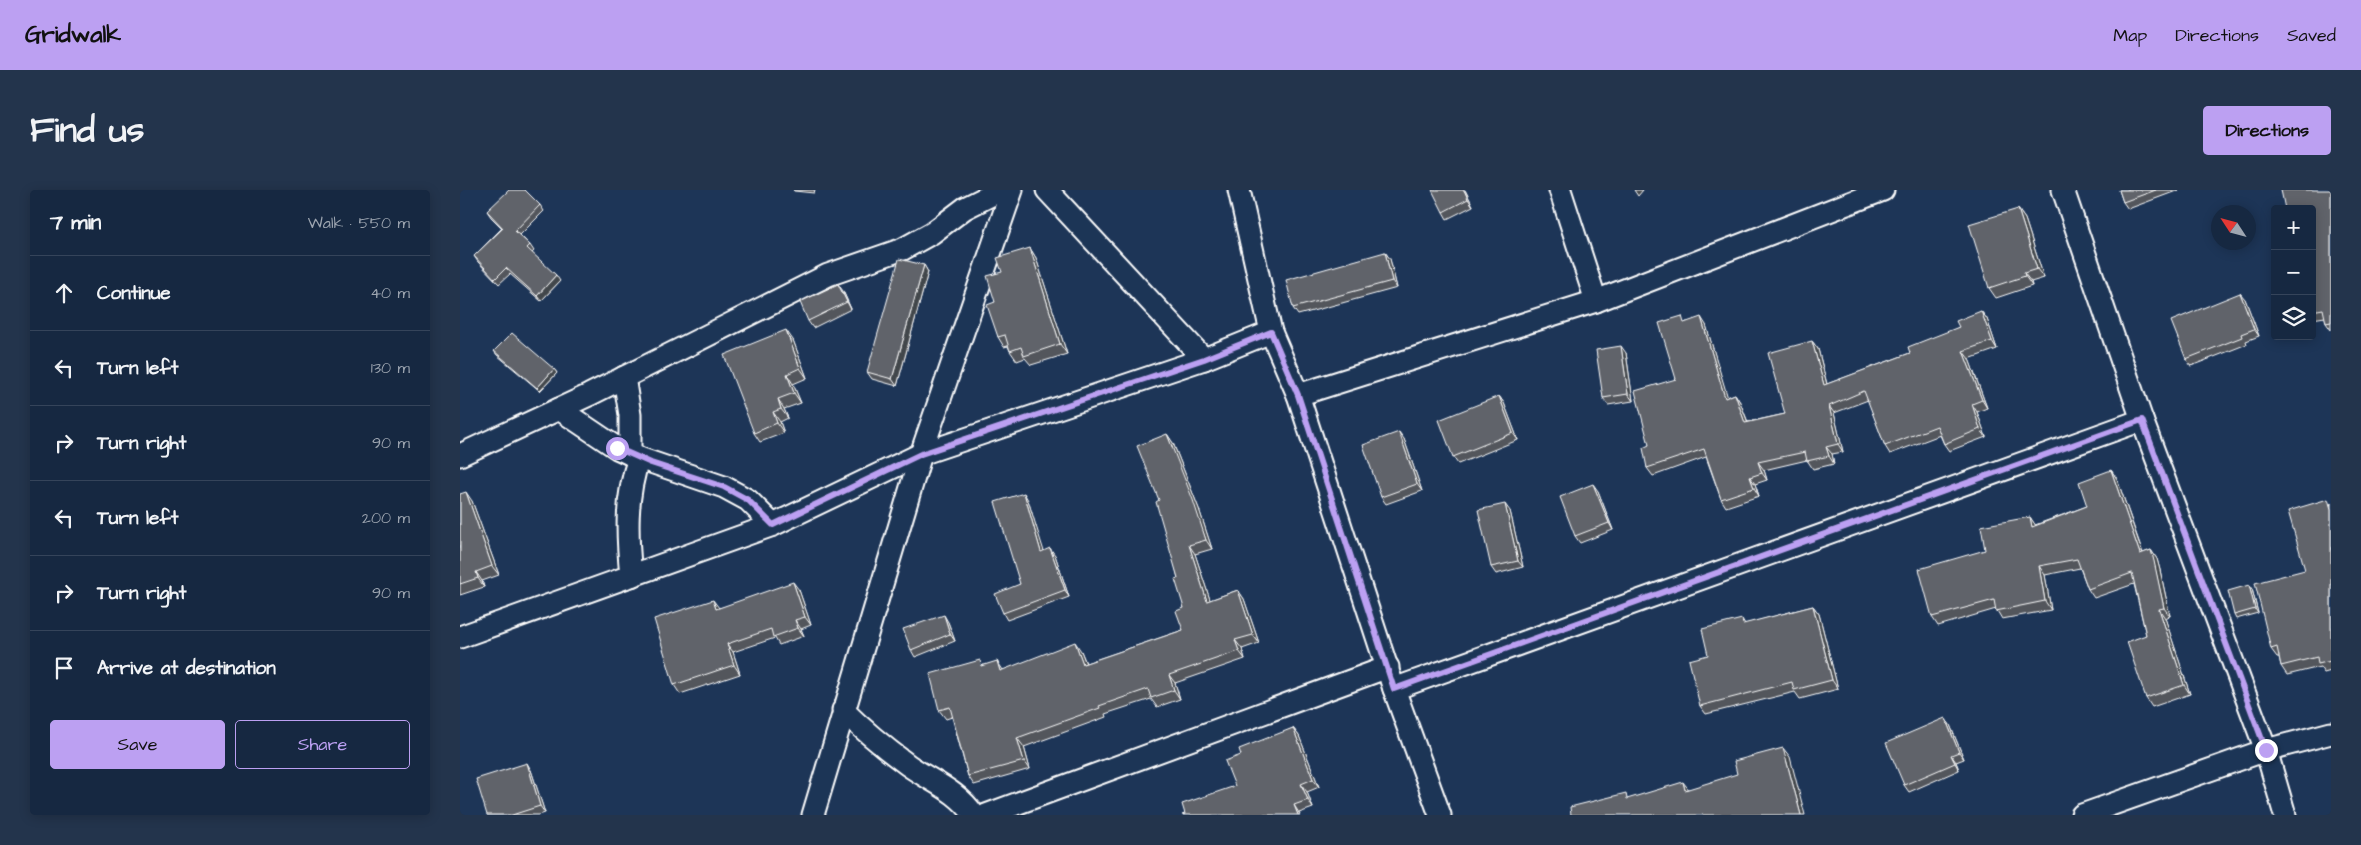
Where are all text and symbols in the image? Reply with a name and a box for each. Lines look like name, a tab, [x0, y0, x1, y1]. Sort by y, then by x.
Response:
text: Gridwalk	[25, 18, 121, 52]
text: Map	[2113, 23, 2147, 48]
text: Directions	[2175, 23, 2259, 48]
text: Saved	[2287, 23, 2336, 48]
text: Find us	[30, 106, 144, 155]
button: Directions	[2203, 106, 2331, 155]
north arrow	[2211, 205, 2256, 250]
map controls	[2271, 205, 2316, 340]
button: +	[2271, 205, 2316, 250]
text: 7 min	[50, 208, 101, 237]
text: Walk · 550 m	[308, 212, 410, 234]
button: −	[2271, 250, 2316, 295]
icon: ahead	[50, 279, 78, 307]
text: Continue	[97, 280, 171, 307]
text: 40 m	[370, 282, 410, 304]
button: layers	[2271, 295, 2316, 340]
icon: left	[50, 354, 78, 382]
text: Turn left	[97, 355, 178, 382]
text: 130 m	[371, 357, 410, 379]
icon: right	[50, 429, 78, 457]
text: Turn right	[97, 430, 186, 457]
text: 90 m	[372, 432, 410, 454]
route start	[606, 437, 629, 460]
icon: left	[50, 504, 78, 532]
text: Turn left	[97, 505, 178, 532]
text: 200 m	[362, 507, 410, 529]
icon: right	[50, 579, 78, 607]
text: Turn right	[97, 580, 186, 607]
text: 90 m	[372, 582, 410, 604]
icon: arrive	[50, 654, 78, 682]
text: Arrive at destination	[97, 655, 276, 682]
button: Save	[50, 720, 225, 769]
button: Share	[235, 720, 410, 769]
route end	[2255, 739, 2278, 762]

